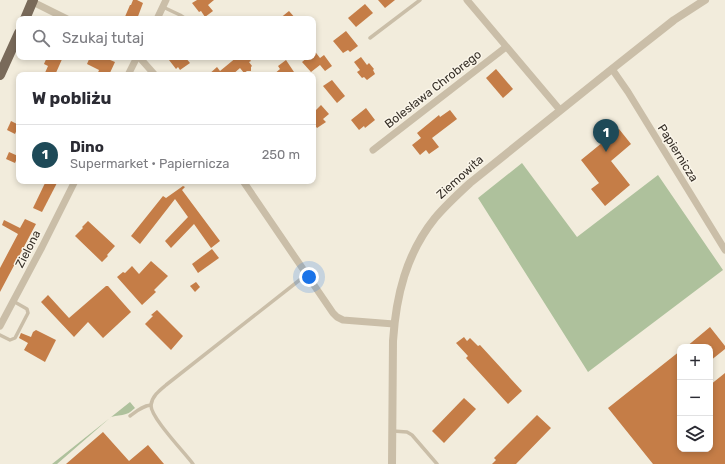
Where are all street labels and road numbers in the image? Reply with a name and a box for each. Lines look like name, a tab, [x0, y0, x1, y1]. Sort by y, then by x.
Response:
street label: Bolesława Chrobrego	[382, 47, 484, 131]
street label: Papiernicza	[655, 122, 701, 184]
street label: Ziemowita	[434, 152, 486, 202]
street label: Zielona	[13, 228, 43, 270]

